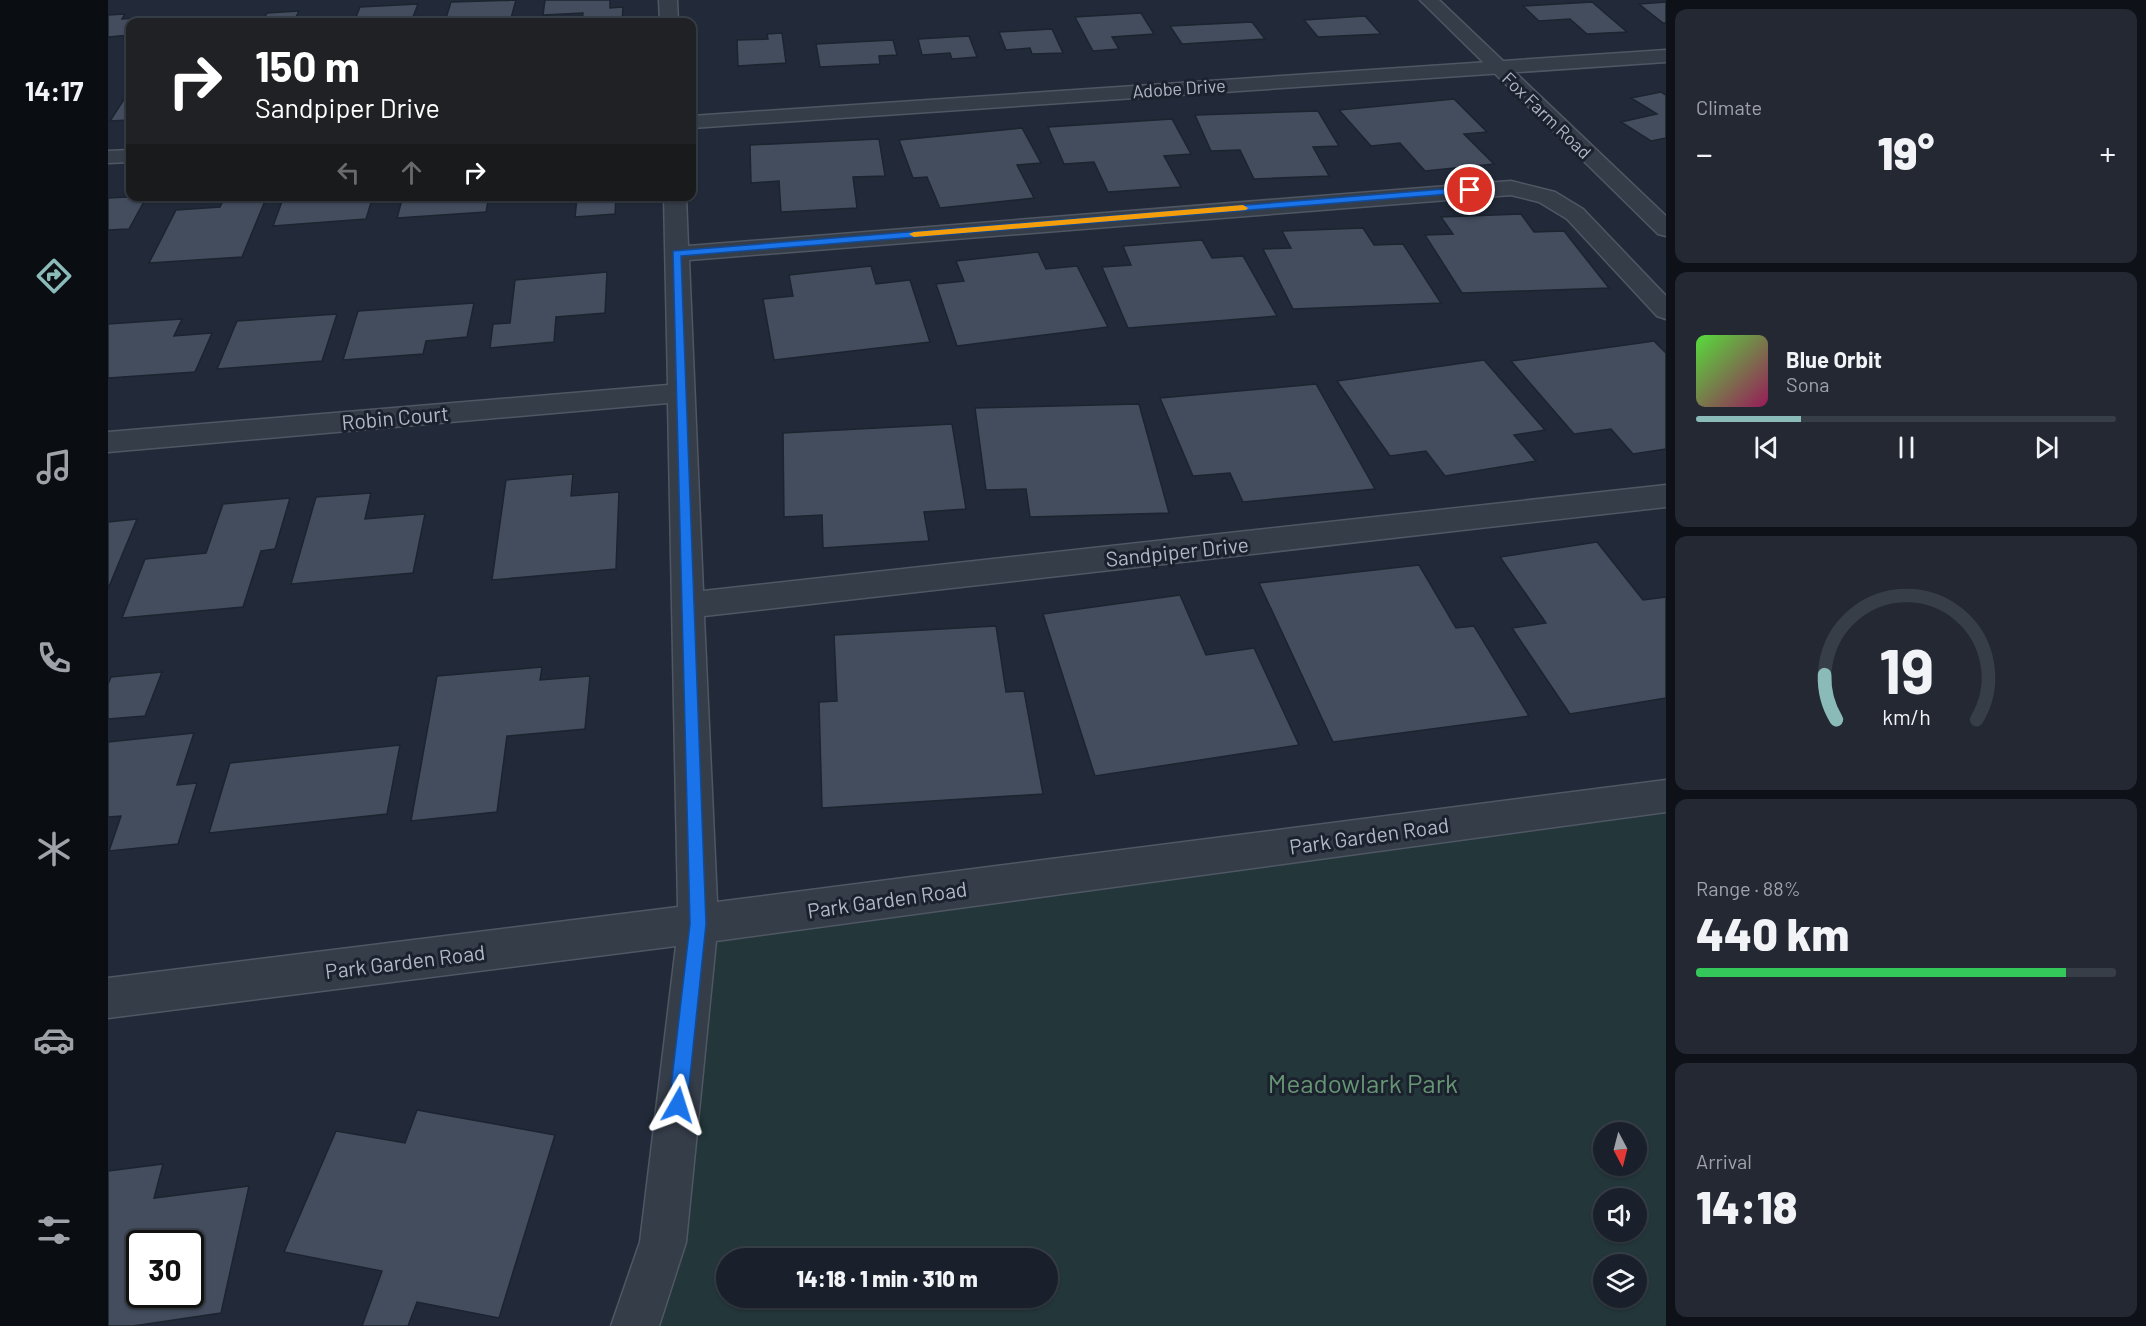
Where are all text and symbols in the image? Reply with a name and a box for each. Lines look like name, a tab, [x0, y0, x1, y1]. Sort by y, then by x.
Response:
text: 150 m	[255, 40, 360, 90]
icon: right	[156, 42, 234, 120]
street label: Fox Farm Road	[1498, 67, 1596, 163]
text: 14:17	[25, 74, 83, 106]
street label: Adobe Drive	[1132, 74, 1226, 102]
text: Sandpiper Drive	[255, 91, 440, 123]
text: Climate	[1696, 95, 1762, 119]
text: 19°	[1878, 125, 1934, 179]
text: −	[1696, 133, 1713, 173]
text: +	[2100, 133, 2116, 173]
icon: left	[332, 156, 365, 189]
icon: ahead	[395, 156, 428, 189]
icon: right	[458, 156, 491, 189]
pin	[1444, 164, 1495, 215]
icon: arrive	[1453, 173, 1486, 206]
icon: directions	[33, 255, 75, 297]
text: Blue Orbit	[1786, 346, 1882, 372]
text: Sona	[1786, 372, 1830, 396]
street label: Robin Court	[340, 400, 450, 434]
icon: previous	[1750, 431, 1783, 464]
icon: pause	[1890, 431, 1923, 464]
icon: next	[2030, 431, 2063, 464]
icon: music	[33, 446, 75, 488]
street label: Sandpiper Drive	[1104, 531, 1250, 571]
text: 19	[1878, 632, 1934, 706]
icon: phone	[33, 637, 75, 679]
text: km/h	[1882, 704, 1930, 729]
street label: Park Garden Road	[1288, 811, 1450, 859]
icon: climate	[33, 828, 75, 870]
street label: Park Garden Road	[806, 875, 968, 923]
text: Range · 88%	[1696, 876, 1801, 900]
text: 440 km	[1696, 906, 1849, 960]
street label: Park Garden Road	[324, 939, 486, 983]
icon: car	[33, 1019, 75, 1061]
park label: Meadowlark Park	[1268, 1067, 1458, 1098]
position arrow	[646, 1073, 710, 1137]
north arrow	[1593, 1122, 1647, 1176]
map controls	[1593, 1122, 1647, 1308]
text: Arrival	[1696, 1149, 1752, 1173]
text: 14:18	[1696, 1179, 1798, 1233]
button: sound	[1593, 1188, 1647, 1242]
icon: filters	[33, 1209, 75, 1251]
speed limit sign: 30	[126, 1230, 204, 1308]
button: layers	[1593, 1254, 1647, 1308]
text: 14:18 · 1 min · 310 m	[796, 1265, 978, 1291]

